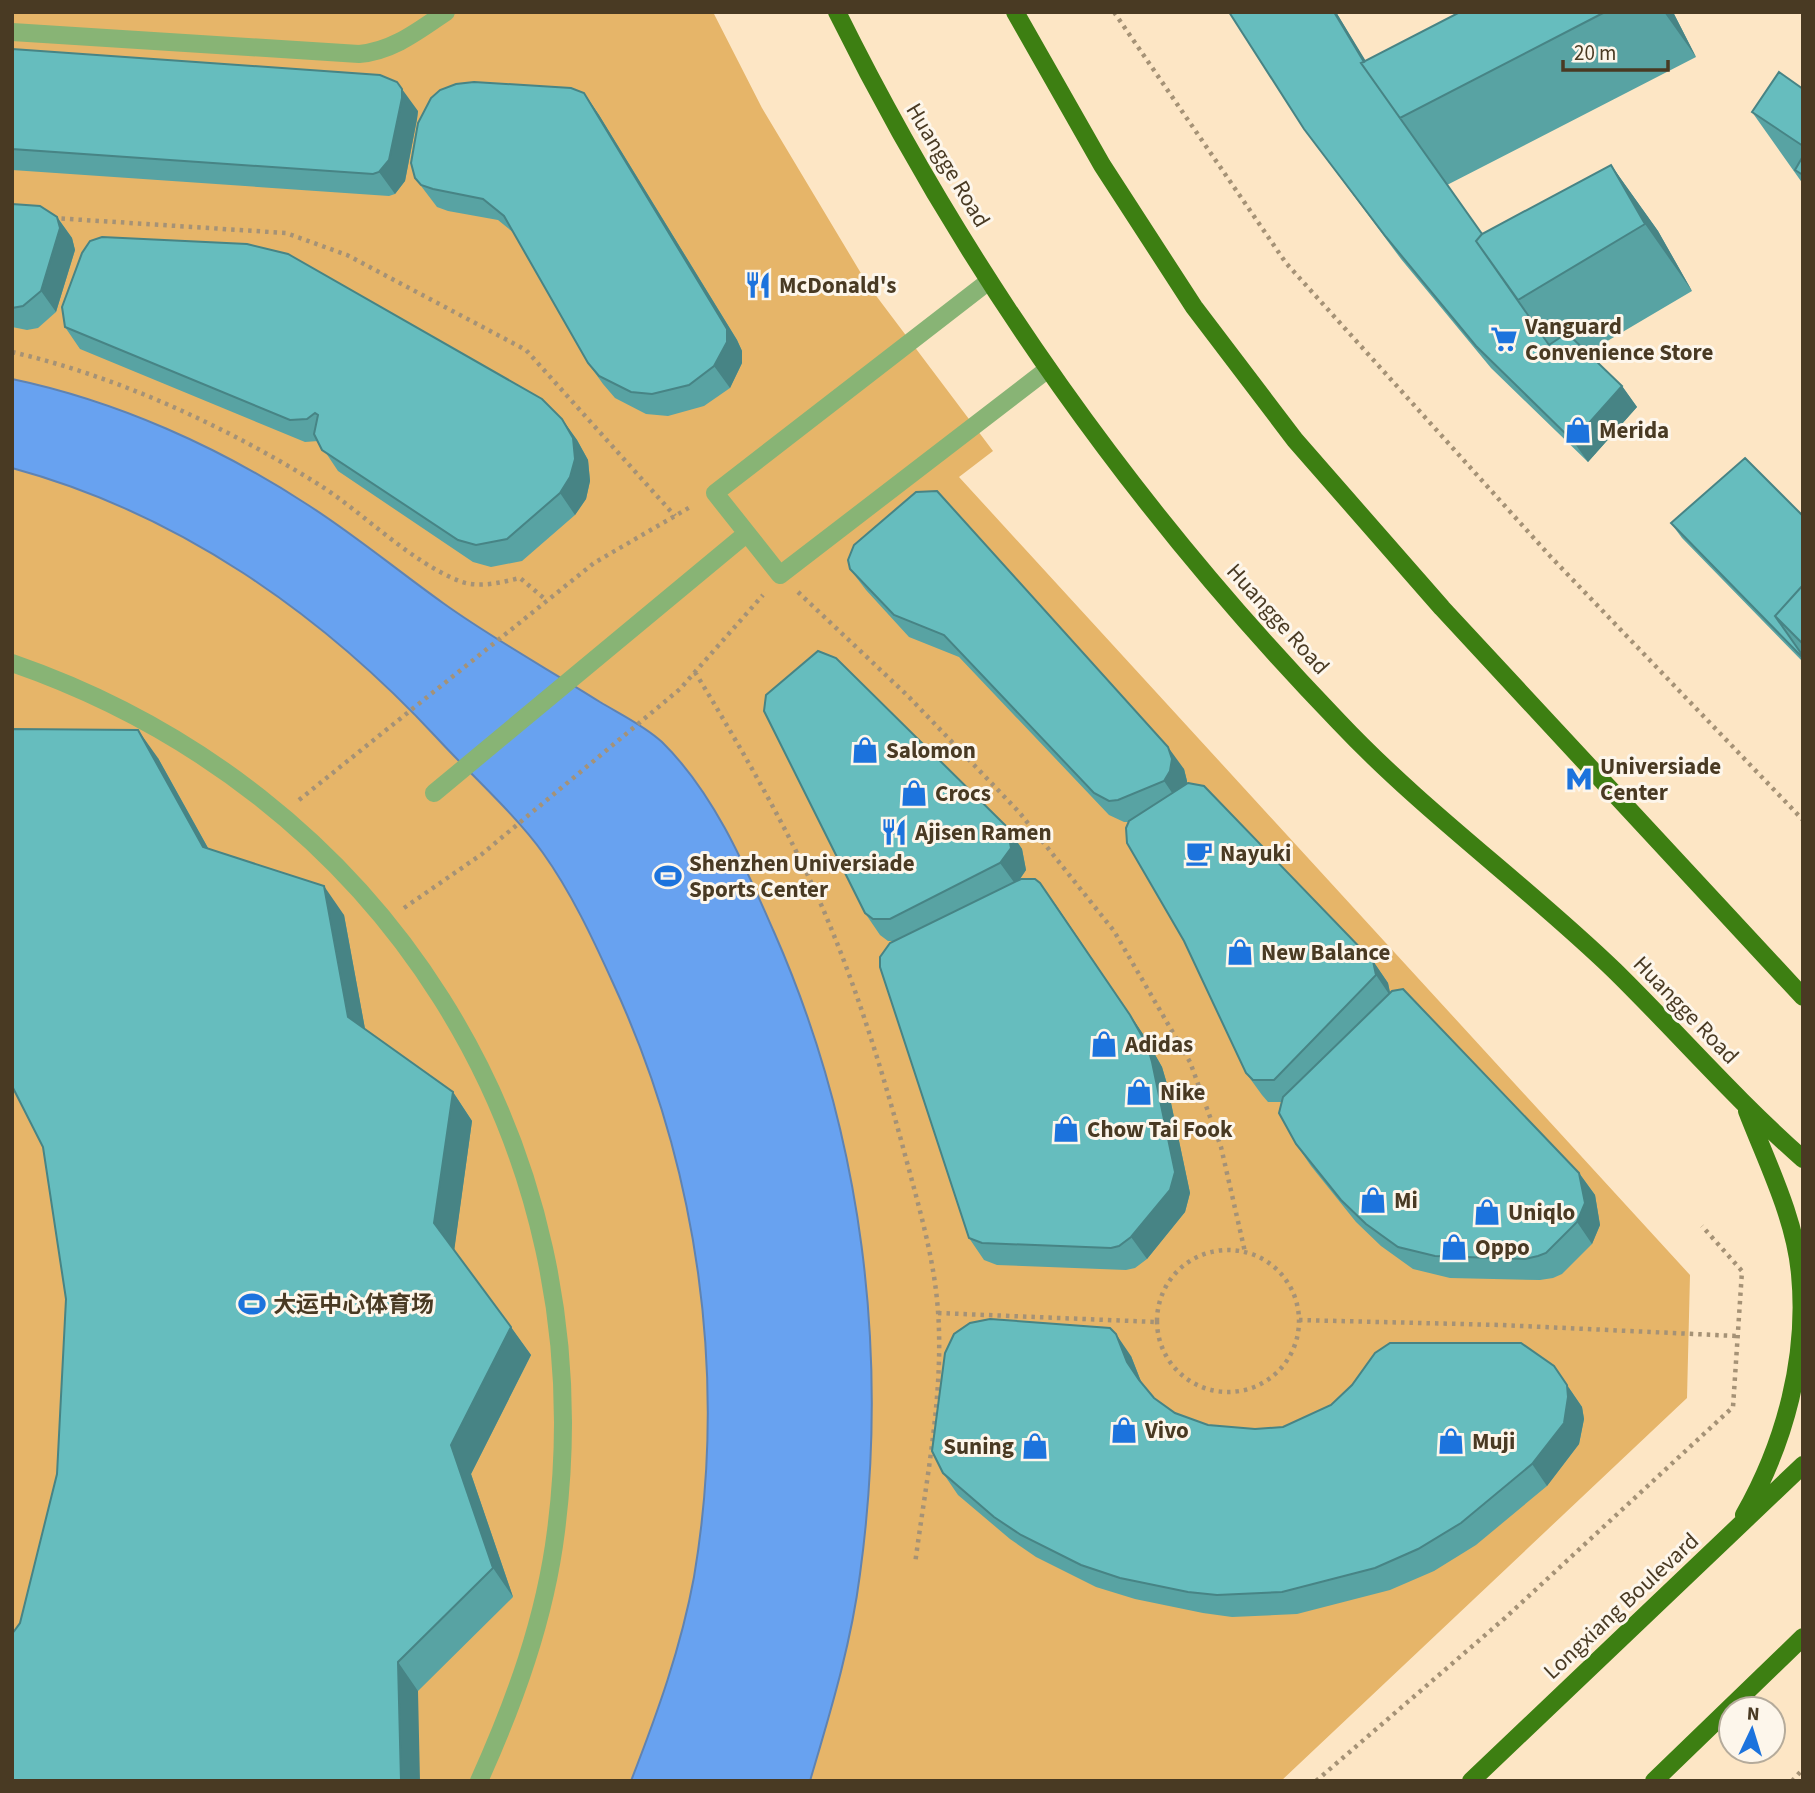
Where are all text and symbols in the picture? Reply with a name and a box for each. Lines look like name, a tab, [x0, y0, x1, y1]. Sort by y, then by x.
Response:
scale bar	[1563, 28, 1668, 72]
text: 20 m	[1574, 38, 1616, 68]
street label: Huangge Road	[898, 97, 998, 233]
place label: McDonald's	[779, 269, 896, 302]
restaurant icon: McDonald's	[743, 270, 773, 300]
place label: Vanguard Convenience Store	[1524, 310, 1713, 369]
supermarket icon: Vanguard Convenience Store	[1489, 324, 1519, 354]
place label: Merida	[1599, 414, 1669, 447]
shop icon: Merida	[1563, 415, 1593, 445]
street label: Huangge Road	[1219, 556, 1337, 682]
place label: Salomon	[886, 734, 976, 767]
shop icon: Salomon	[850, 735, 880, 765]
place label: Universiade Center	[1600, 750, 1721, 809]
metro station icon: Universiade Center	[1564, 764, 1594, 794]
place label: Crocs	[935, 777, 991, 810]
shop icon: Crocs	[899, 778, 929, 808]
place label: Ajisen Ramen	[914, 816, 1052, 849]
restaurant icon: Ajisen Ramen	[879, 817, 909, 847]
place label: Nayuki	[1220, 837, 1291, 870]
cafe icon: Nayuki	[1184, 838, 1214, 868]
place label: Shenzhen Universiade Sports Center	[689, 847, 915, 906]
sports icon: Shenzhen Universiade Sports Center	[653, 861, 683, 891]
place label: New Balance	[1261, 936, 1391, 969]
shop icon: New Balance	[1225, 937, 1255, 967]
street label: Huangge Road	[1626, 948, 1746, 1072]
place label: Adidas	[1124, 1028, 1193, 1061]
shop icon: Adidas	[1089, 1029, 1119, 1059]
place label: Nike	[1160, 1076, 1206, 1109]
shop icon: Nike	[1124, 1077, 1154, 1107]
place label: Chow Tai Fook	[1087, 1113, 1233, 1146]
shop icon: Chow Tai Fook	[1051, 1114, 1081, 1144]
place label: Mi	[1394, 1184, 1418, 1217]
shop icon: Mi	[1358, 1185, 1388, 1215]
place label: Uniqlo	[1508, 1196, 1575, 1229]
shop icon: Uniqlo	[1472, 1197, 1502, 1227]
place label: Oppo	[1475, 1231, 1530, 1264]
shop icon: Oppo	[1439, 1232, 1469, 1262]
place label: 大运中心体育场	[273, 1288, 434, 1321]
sports icon: 大运中心体育场	[237, 1289, 267, 1319]
place label: Vivo	[1144, 1414, 1189, 1447]
shop icon: Vivo	[1109, 1415, 1139, 1445]
place label: Muji	[1472, 1425, 1515, 1458]
shop icon: Muji	[1436, 1426, 1466, 1456]
place label: Suning	[943, 1430, 1014, 1463]
shop icon: Suning	[1020, 1431, 1050, 1461]
street label: Longxiang Boulevard	[1536, 1525, 1706, 1687]
north arrow	[1717, 1695, 1787, 1765]
text: N	[1746, 1701, 1760, 1728]

